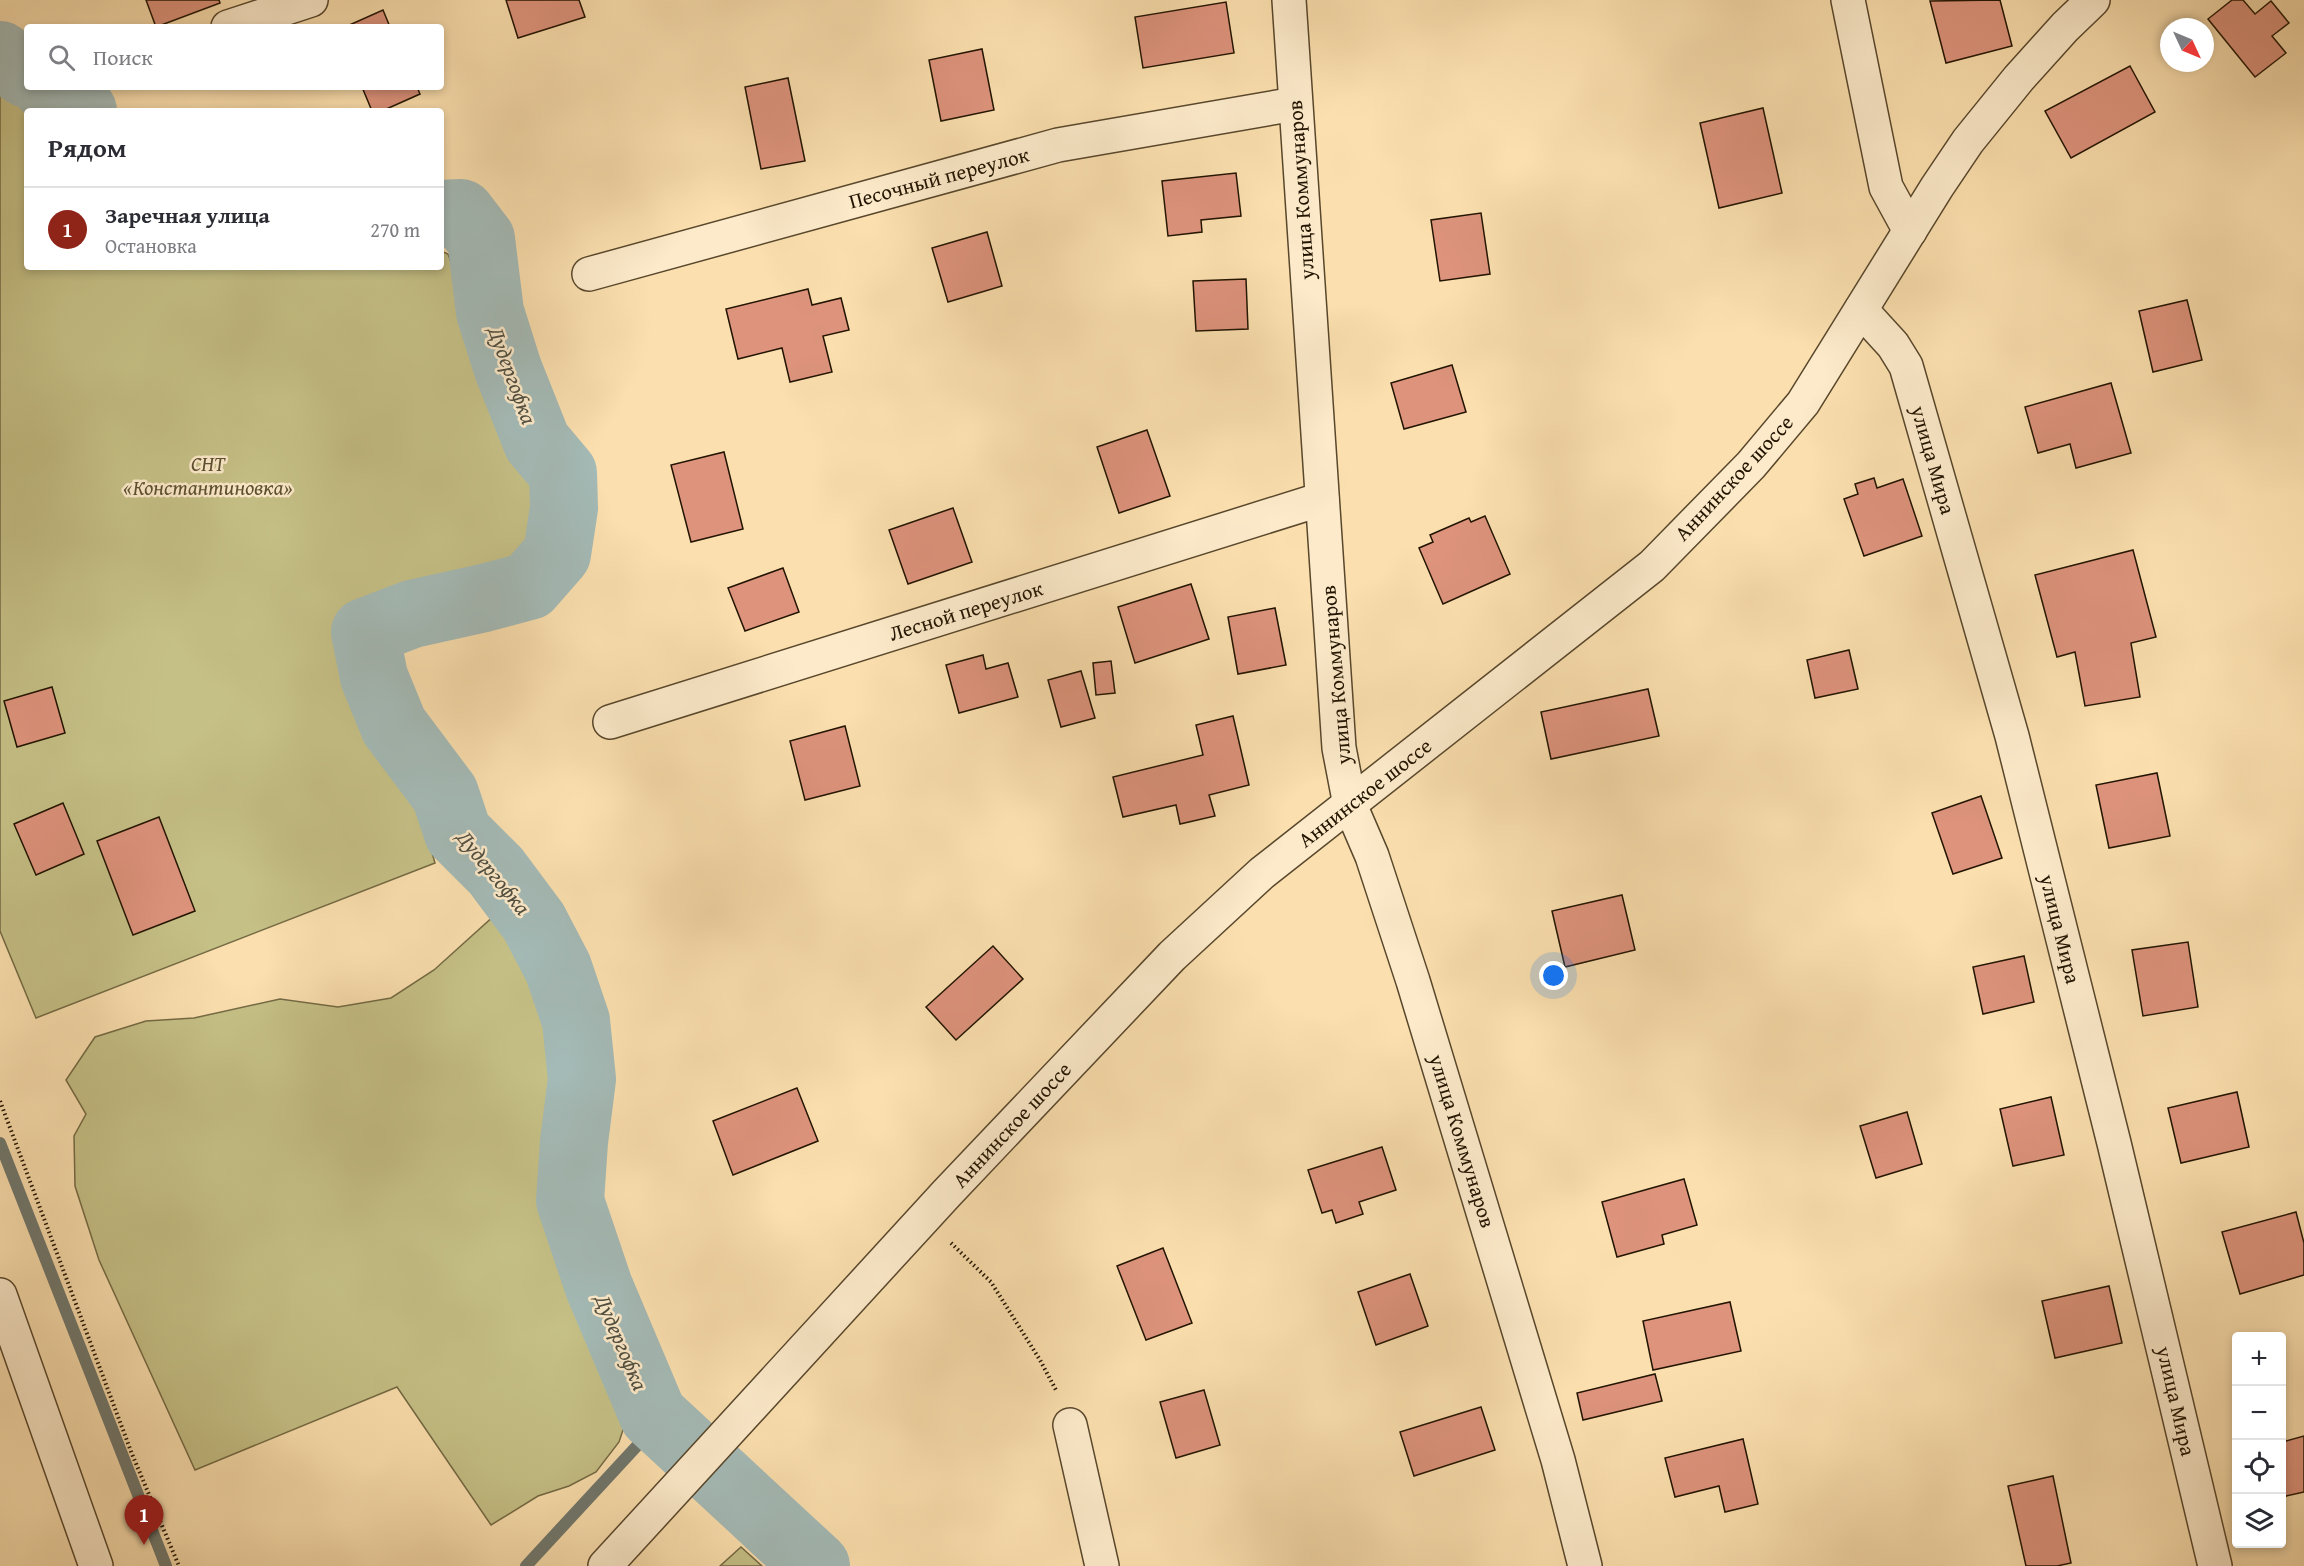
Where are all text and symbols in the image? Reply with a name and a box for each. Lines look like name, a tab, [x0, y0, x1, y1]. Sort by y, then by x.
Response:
north arrow	[2160, 18, 2214, 72]
search box	[24, 24, 444, 90]
icon: search	[45, 41, 78, 74]
text: Поиск	[93, 41, 153, 73]
street label: улица Коммунаров	[1279, 99, 1322, 282]
text: Рядом	[48, 128, 126, 167]
street label: Песочный переулок	[845, 139, 1032, 216]
text: Заречная улица	[105, 199, 270, 231]
text: 1	[62, 215, 73, 244]
text: 270 m	[370, 215, 420, 244]
text: Остановка	[105, 231, 197, 260]
water label: Дудергофка	[480, 320, 545, 428]
street label: улица Мира	[1903, 401, 1964, 518]
street label: Аннинское шоссе	[1667, 408, 1800, 548]
park label: СНТ «Константиновка»	[123, 448, 293, 503]
street label: Лесной переулок	[885, 572, 1047, 649]
street label: улица Коммунаров	[1312, 584, 1359, 767]
street label: Аннинское шоссе	[1291, 730, 1438, 855]
water label: Дудергофка	[448, 821, 539, 922]
street label: улица Мира	[2032, 870, 2089, 987]
your location	[1539, 961, 1568, 990]
street label: улица Коммунаров	[1421, 1049, 1504, 1231]
street label: Аннинское шоссе	[945, 1055, 1078, 1195]
water label: Дудергофка	[587, 1287, 657, 1395]
map controls	[2232, 1332, 2286, 1548]
button: +	[2232, 1332, 2286, 1386]
street label: улица Мира	[2149, 1342, 2204, 1459]
button: −	[2232, 1386, 2286, 1440]
button: locate	[2232, 1440, 2286, 1494]
button: layers	[2232, 1494, 2286, 1548]
pin: 1	[124, 1496, 164, 1545]

